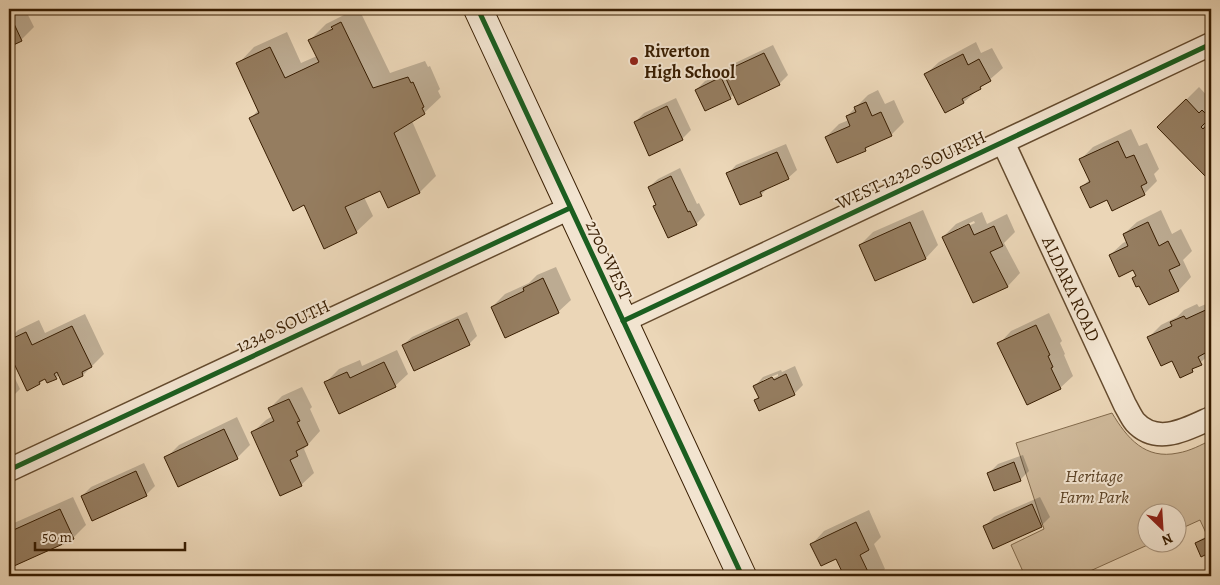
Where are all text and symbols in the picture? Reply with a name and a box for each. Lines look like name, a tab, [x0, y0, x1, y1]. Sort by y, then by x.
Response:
place label: Riverton High School	[644, 39, 735, 84]
marker: Riverton High School	[628, 55, 640, 67]
street label: WEST 12320 SOURTH	[831, 125, 990, 216]
street label: 2700 WEST	[580, 216, 638, 304]
street label: ALDARA ROAD	[1036, 231, 1106, 346]
street label: 12340 SOUTH	[232, 294, 334, 358]
park label: Heritage Farm Park	[1059, 464, 1129, 509]
north arrow	[1138, 502, 1188, 552]
scale bar	[35, 520, 185, 552]
text: 50 m	[42, 527, 72, 547]
text: N	[1159, 529, 1176, 550]

